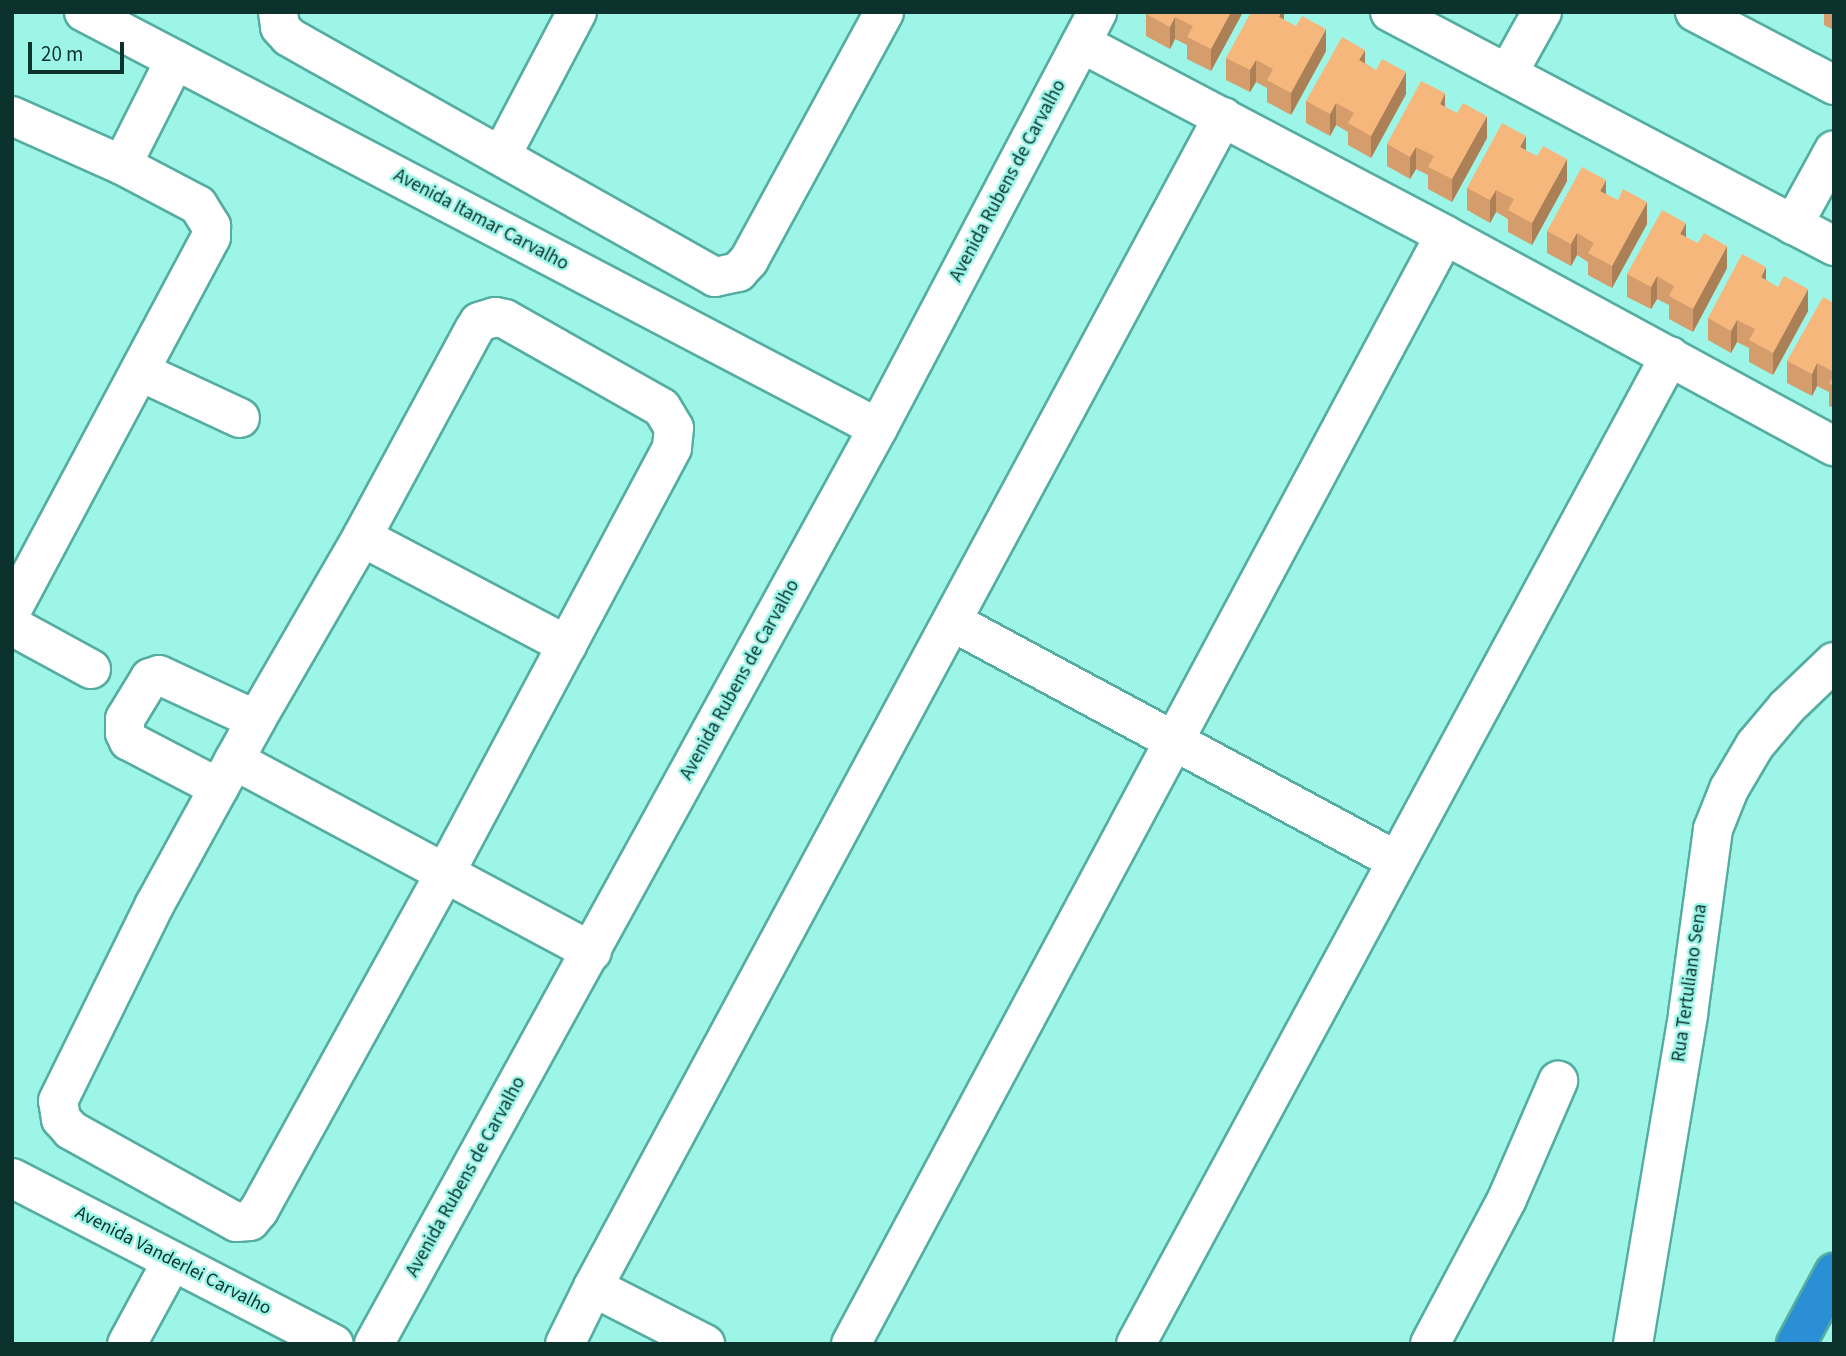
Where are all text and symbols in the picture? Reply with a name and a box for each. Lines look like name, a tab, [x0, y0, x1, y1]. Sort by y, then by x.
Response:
scale bar	[32, 28, 128, 72]
text: 20 m	[41, 39, 83, 69]
street label: Avenida Rubens de Carvalho	[945, 76, 1071, 286]
street label: Avenida Itamar Carvalho	[390, 164, 572, 276]
street label: Avenida Rubens de Carvalho	[675, 576, 805, 784]
street label: Rua Tertuliano Sena	[1668, 903, 1712, 1063]
street label: Avenida Rubens de Carvalho	[401, 1073, 531, 1281]
street label: Avenida Vanderlei Carvalho	[71, 1202, 275, 1320]

